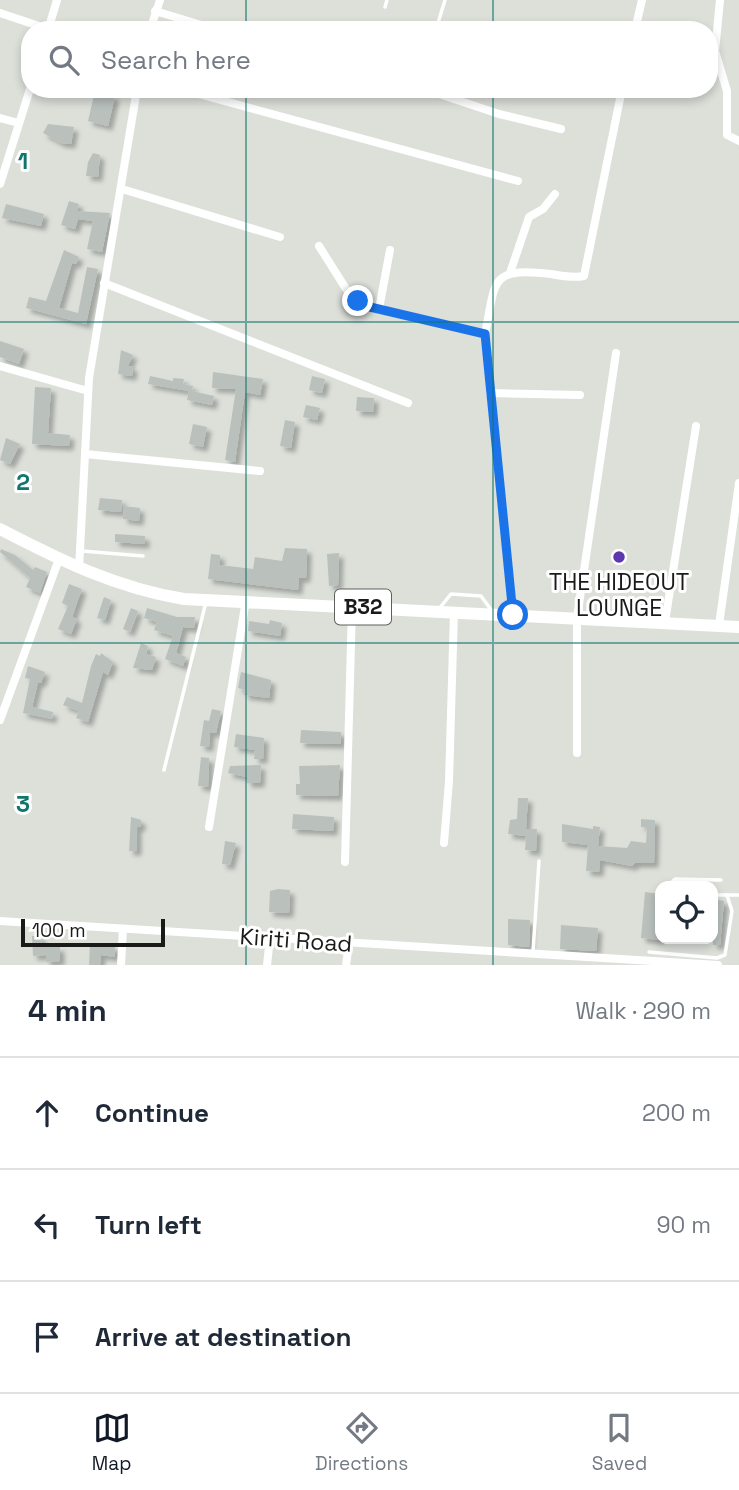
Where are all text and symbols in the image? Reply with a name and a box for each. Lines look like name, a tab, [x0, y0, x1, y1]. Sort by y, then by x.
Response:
search box	[21, 21, 718, 98]
icon: search	[45, 41, 83, 79]
text: Search here	[101, 43, 251, 77]
text: 1	[18, 146, 28, 176]
route end	[342, 285, 373, 316]
text: 2	[16, 467, 30, 497]
marker: THE HIDEOUT LOUNGE	[611, 549, 627, 565]
place label: THE HIDEOUT LOUNGE	[549, 567, 689, 623]
road number: B32	[335, 590, 391, 624]
route start	[497, 599, 528, 630]
text: 3	[16, 789, 30, 819]
map controls	[655, 881, 718, 944]
button: locate	[655, 881, 718, 944]
scale bar	[21, 916, 164, 948]
text: 100 m	[32, 918, 86, 943]
street label: Kiriti Road	[239, 921, 353, 959]
text: 4 min	[28, 991, 107, 1030]
text: Walk · 290 m	[575, 996, 711, 1026]
icon: ahead	[28, 1094, 66, 1132]
text: Continue	[95, 1096, 209, 1130]
text: 200 m	[642, 1098, 711, 1128]
icon: left	[28, 1206, 66, 1244]
text: Turn left	[95, 1208, 202, 1242]
text: 90 m	[656, 1210, 711, 1240]
icon: arrive	[28, 1318, 66, 1356]
text: Arrive at destination	[95, 1320, 352, 1354]
tab: Map	[92, 1409, 131, 1476]
tab: Directions	[315, 1409, 408, 1476]
tab: Saved	[592, 1409, 647, 1476]

